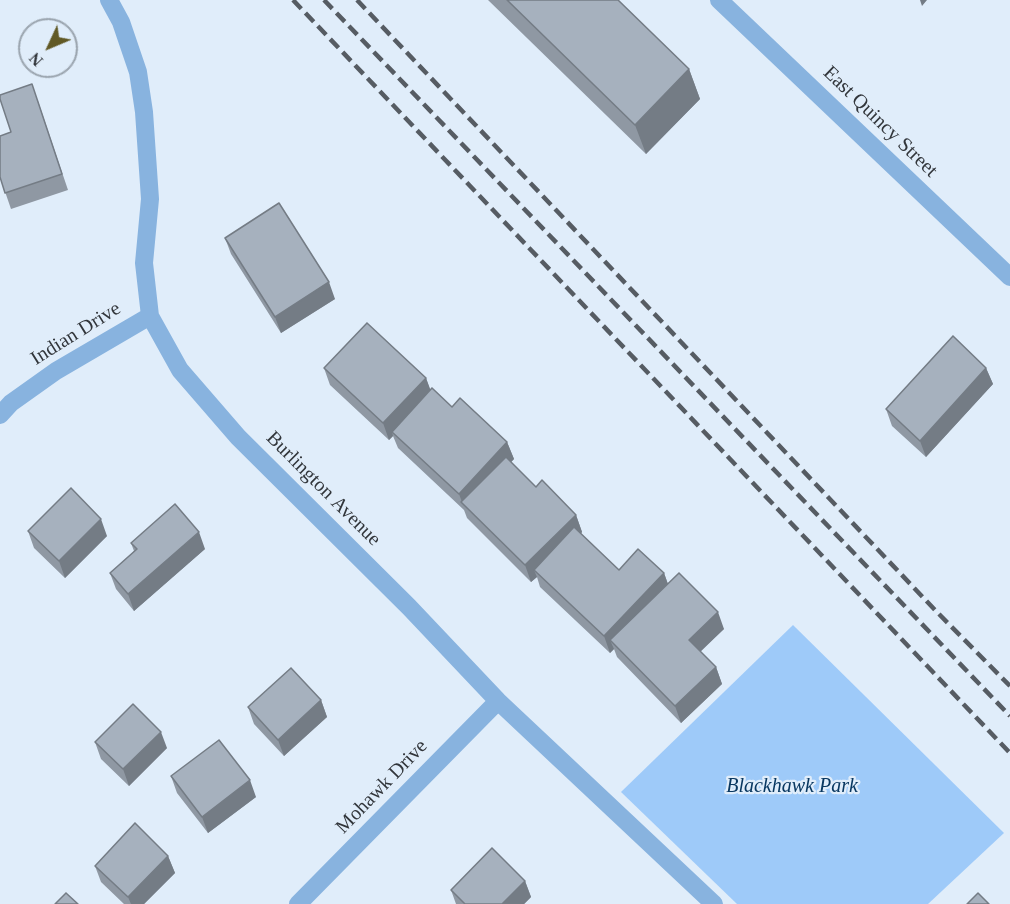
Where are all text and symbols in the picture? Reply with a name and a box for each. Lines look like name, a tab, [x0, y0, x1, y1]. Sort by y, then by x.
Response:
north arrow	[18, 18, 78, 78]
text: N	[26, 49, 46, 70]
street label: East Quincy Street	[818, 61, 942, 183]
street label: Indian Drive	[27, 297, 125, 371]
street label: Burlington Avenue	[261, 427, 385, 551]
street label: Mohawk Drive	[331, 735, 433, 839]
park label: Blackhawk Park	[726, 775, 858, 799]

